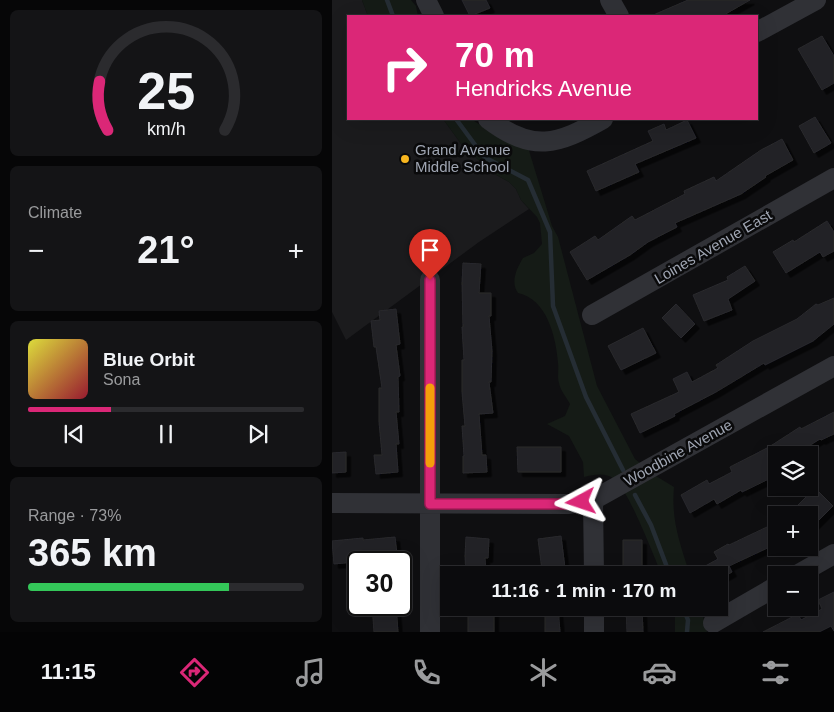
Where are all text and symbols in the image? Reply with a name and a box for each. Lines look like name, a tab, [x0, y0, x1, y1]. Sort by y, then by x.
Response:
icon: right	[372, 35, 437, 100]
text: 70 m	[455, 35, 535, 74]
text: 25	[137, 62, 195, 120]
text: Hendricks Avenue	[455, 76, 632, 101]
text: km/h	[147, 119, 185, 139]
place label: Grand Avenue Middle School	[415, 141, 511, 175]
marker: Grand Avenue Middle School	[399, 153, 411, 165]
text: Climate	[28, 204, 82, 221]
street label: Loines Avenue East	[651, 206, 775, 287]
text: 21°	[137, 229, 195, 271]
pin	[409, 229, 451, 280]
text: −	[28, 235, 44, 266]
text: +	[288, 235, 304, 266]
icon: arrive	[416, 236, 444, 264]
text: Blue Orbit	[103, 349, 195, 370]
text: Sona	[103, 371, 140, 388]
street label: Woodbine Avenue	[621, 416, 735, 489]
icon: previous	[60, 420, 88, 448]
icon: pause	[152, 420, 180, 448]
icon: next	[244, 420, 272, 448]
map controls	[768, 446, 818, 616]
button: layers	[768, 446, 818, 496]
position arrow	[554, 475, 606, 527]
button: +	[768, 506, 818, 556]
text: Range · 73%	[28, 507, 121, 524]
text: 365 km	[28, 532, 157, 574]
speed limit sign: 30	[347, 551, 412, 616]
button: −	[768, 566, 818, 616]
text: 11:16 · 1 min · 170 m	[492, 580, 676, 601]
icon: directions	[177, 655, 212, 690]
icon: music	[293, 655, 328, 690]
icon: phone	[409, 655, 444, 690]
icon: climate	[526, 655, 561, 690]
icon: car	[642, 655, 677, 690]
icon: filters	[758, 655, 793, 690]
text: 11:15	[41, 659, 96, 684]

